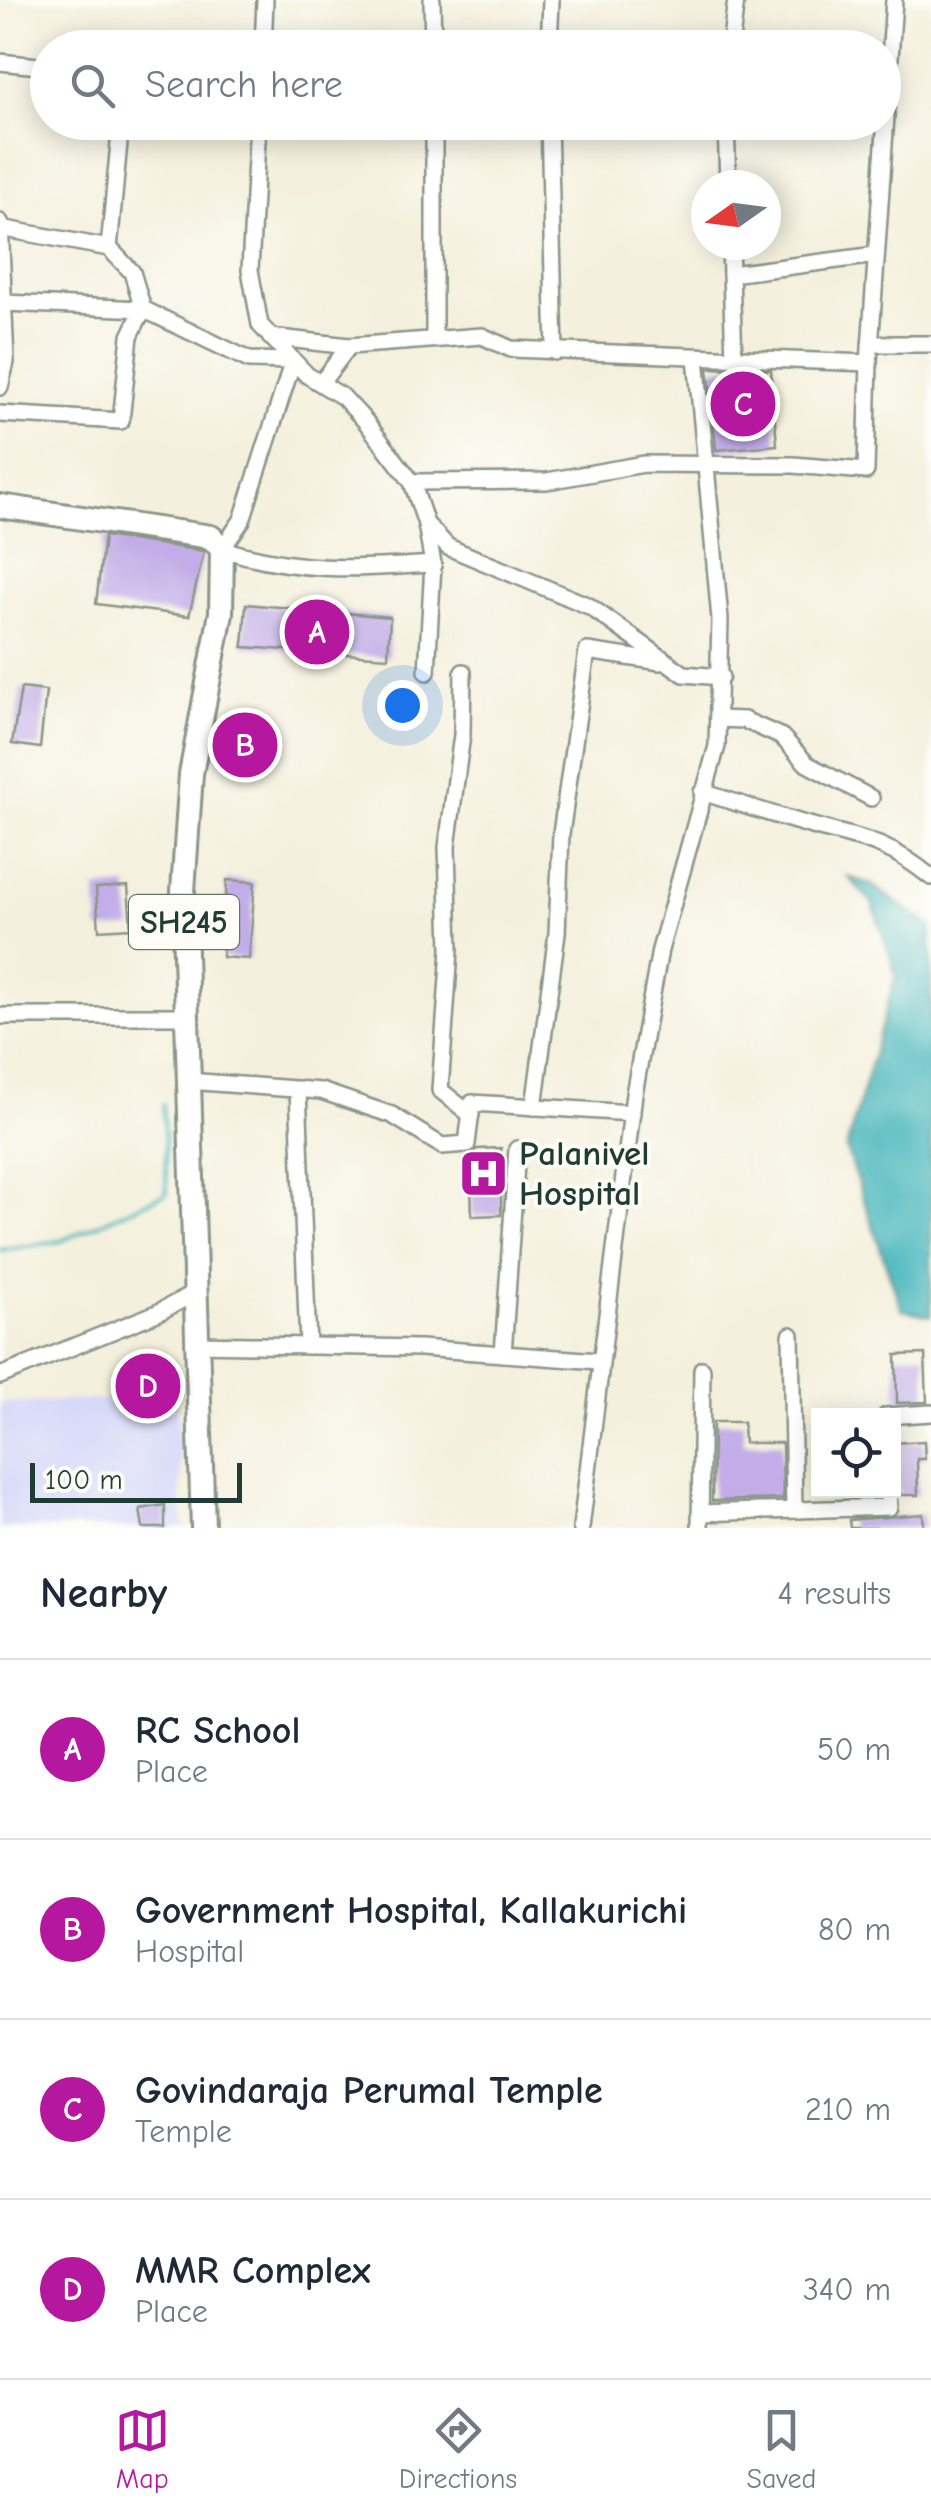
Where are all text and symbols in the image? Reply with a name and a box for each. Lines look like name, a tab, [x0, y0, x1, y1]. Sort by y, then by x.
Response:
search box	[30, 30, 901, 140]
icon: search	[65, 58, 120, 113]
text: Search here	[145, 63, 343, 107]
north arrow	[691, 170, 781, 260]
pin: C	[710, 366, 776, 442]
pin: A	[284, 594, 350, 670]
your location	[377, 680, 428, 731]
pin: B	[212, 708, 278, 782]
road number: SH245	[129, 895, 239, 949]
place label: Palanivel Hospital	[519, 1133, 649, 1214]
hospital icon: Palanivel Hospital	[458, 1147, 510, 1199]
pin: D	[116, 1348, 180, 1424]
map controls	[811, 1408, 901, 1498]
button: locate	[811, 1408, 901, 1498]
scale bar	[30, 1458, 242, 1502]
text: 100 m	[45, 1464, 123, 1496]
text: Nearby	[40, 1569, 167, 1618]
text: 4 results	[778, 1575, 891, 1612]
text: RC School	[135, 1709, 300, 1753]
text: A	[64, 1731, 81, 1768]
text: 50 m	[817, 1731, 891, 1768]
text: Place	[135, 1753, 208, 1790]
text: Government Hospital, Kallakurichi	[135, 1889, 687, 1933]
text: B	[63, 1911, 82, 1948]
text: 80 m	[818, 1911, 891, 1948]
text: Hospital	[135, 1933, 244, 1970]
text: Govindaraja Perumal Temple	[135, 2069, 603, 2113]
text: C	[63, 2091, 82, 2128]
text: 210 m	[805, 2091, 891, 2128]
text: Temple	[135, 2113, 232, 2150]
text: MMR Complex	[135, 2249, 371, 2293]
text: D	[63, 2271, 82, 2308]
text: 340 m	[803, 2271, 891, 2308]
text: Place	[135, 2293, 208, 2330]
tab: Map	[115, 2403, 170, 2495]
tab: Directions	[399, 2403, 517, 2495]
tab: Saved	[746, 2403, 816, 2495]

